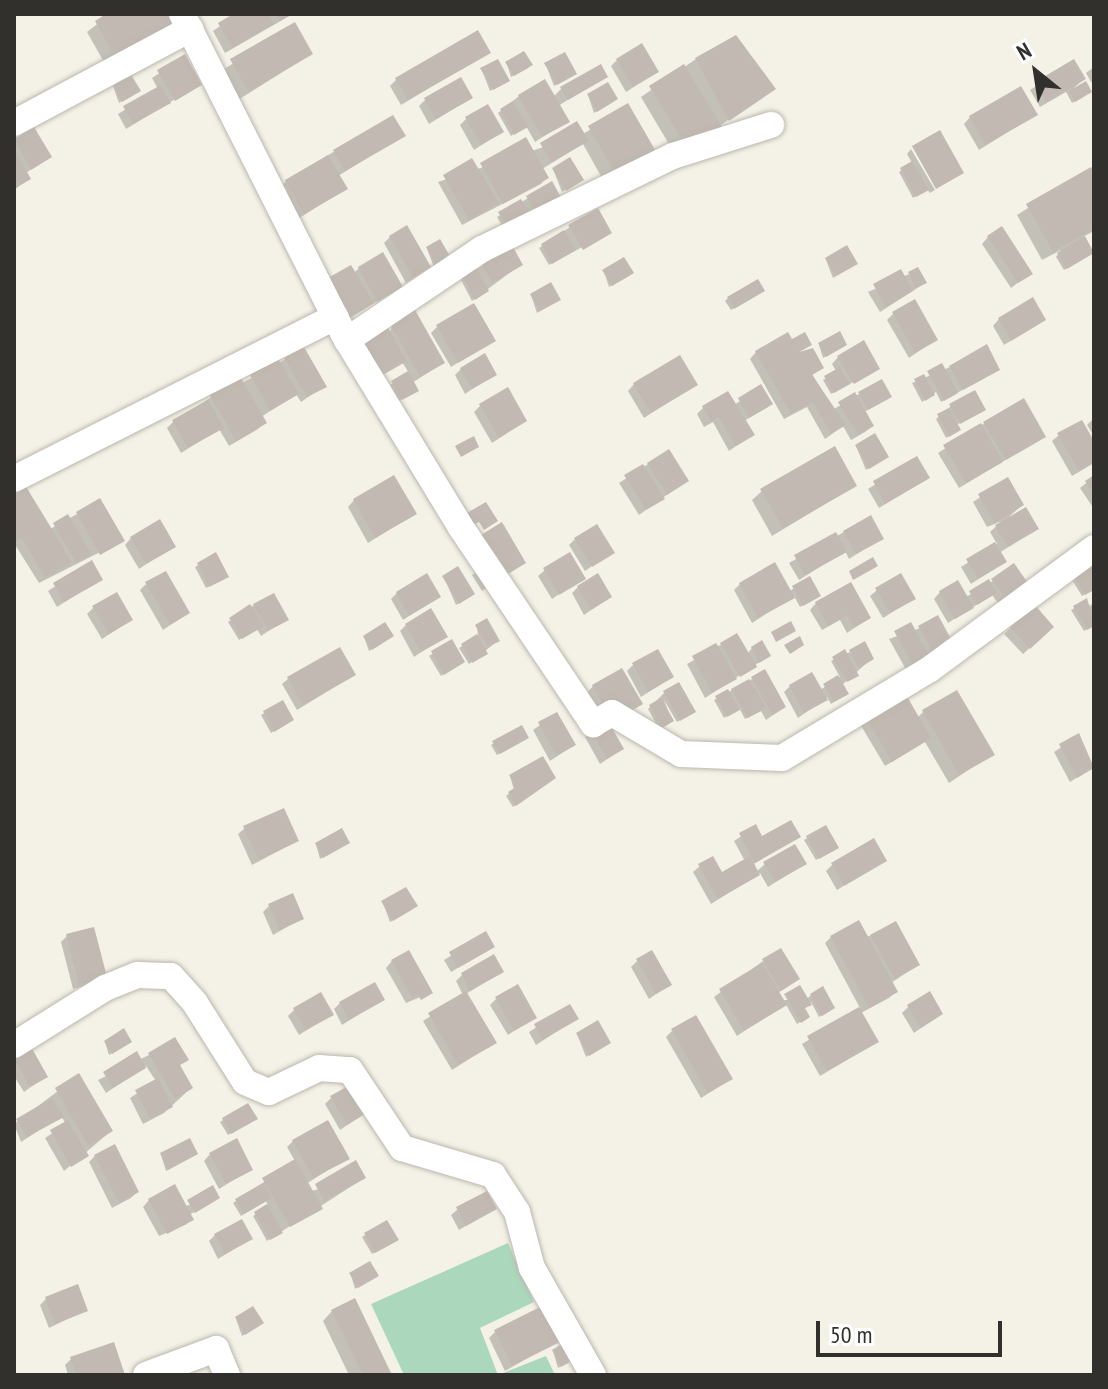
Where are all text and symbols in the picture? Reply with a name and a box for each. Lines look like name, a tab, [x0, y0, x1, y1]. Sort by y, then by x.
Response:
north arrow	[996, 32, 1076, 112]
text: N	[1012, 36, 1036, 66]
scale bar	[820, 1305, 1006, 1355]
text: 50 m	[830, 1319, 872, 1350]

